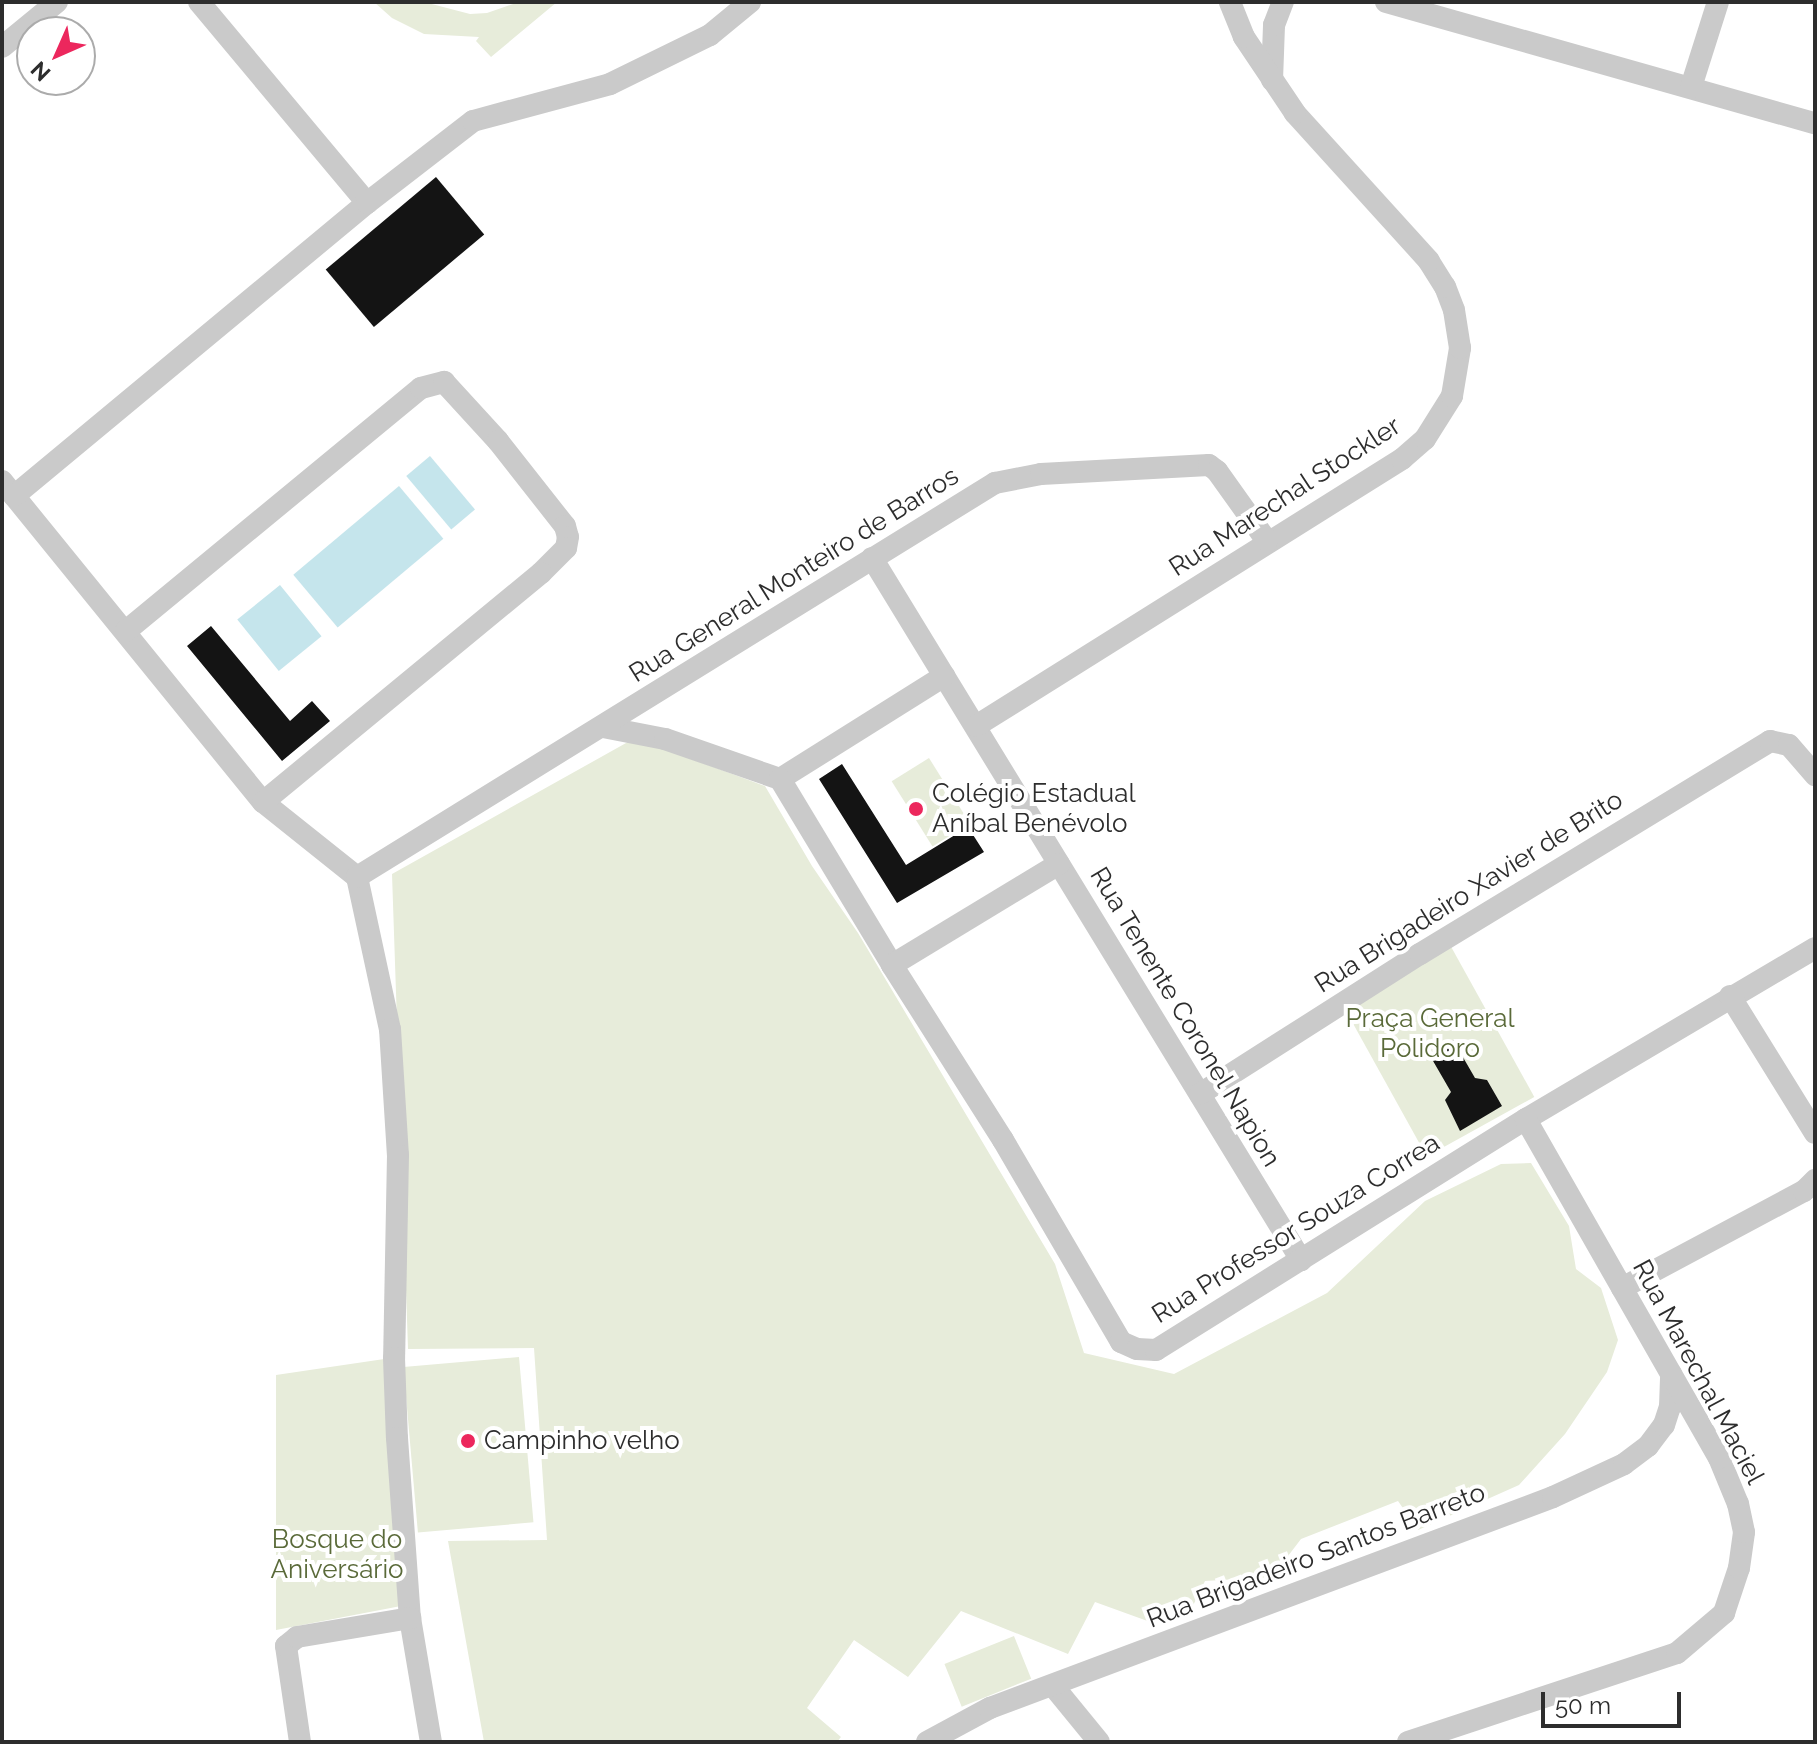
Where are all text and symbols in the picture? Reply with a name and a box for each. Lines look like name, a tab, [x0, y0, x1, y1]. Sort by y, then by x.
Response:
north arrow	[16, 16, 96, 96]
text: N	[25, 56, 56, 87]
street label: Rua Marechal Stockler	[1163, 410, 1407, 584]
street label: Rua General Monteiro de Barros	[623, 460, 965, 690]
place label: Colégio Estadual Aníbal Benévolo	[932, 778, 1136, 840]
street label: Rua Brigadeiro Xavier de Brito	[1309, 784, 1629, 1000]
marker: Colégio Estadual Aníbal Benévolo	[907, 800, 925, 818]
street label: Rua Tenente Coronel Napion	[1083, 861, 1287, 1173]
park label: Praça General Polidoro	[1345, 1003, 1515, 1064]
street label: Rua Professor Souza Correa	[1146, 1127, 1446, 1331]
street label: Rua Marechal Maciel	[1625, 1254, 1771, 1490]
place label: Campinho velho	[484, 1425, 680, 1457]
marker: Campinho velho	[459, 1432, 477, 1450]
street label: Rua Brigadeiro Santos Barreto	[1142, 1477, 1490, 1635]
park label: Bosque do Aniversário	[270, 1524, 404, 1586]
scale bar	[1545, 1676, 1685, 1726]
text: 50 m	[1555, 1691, 1611, 1720]

